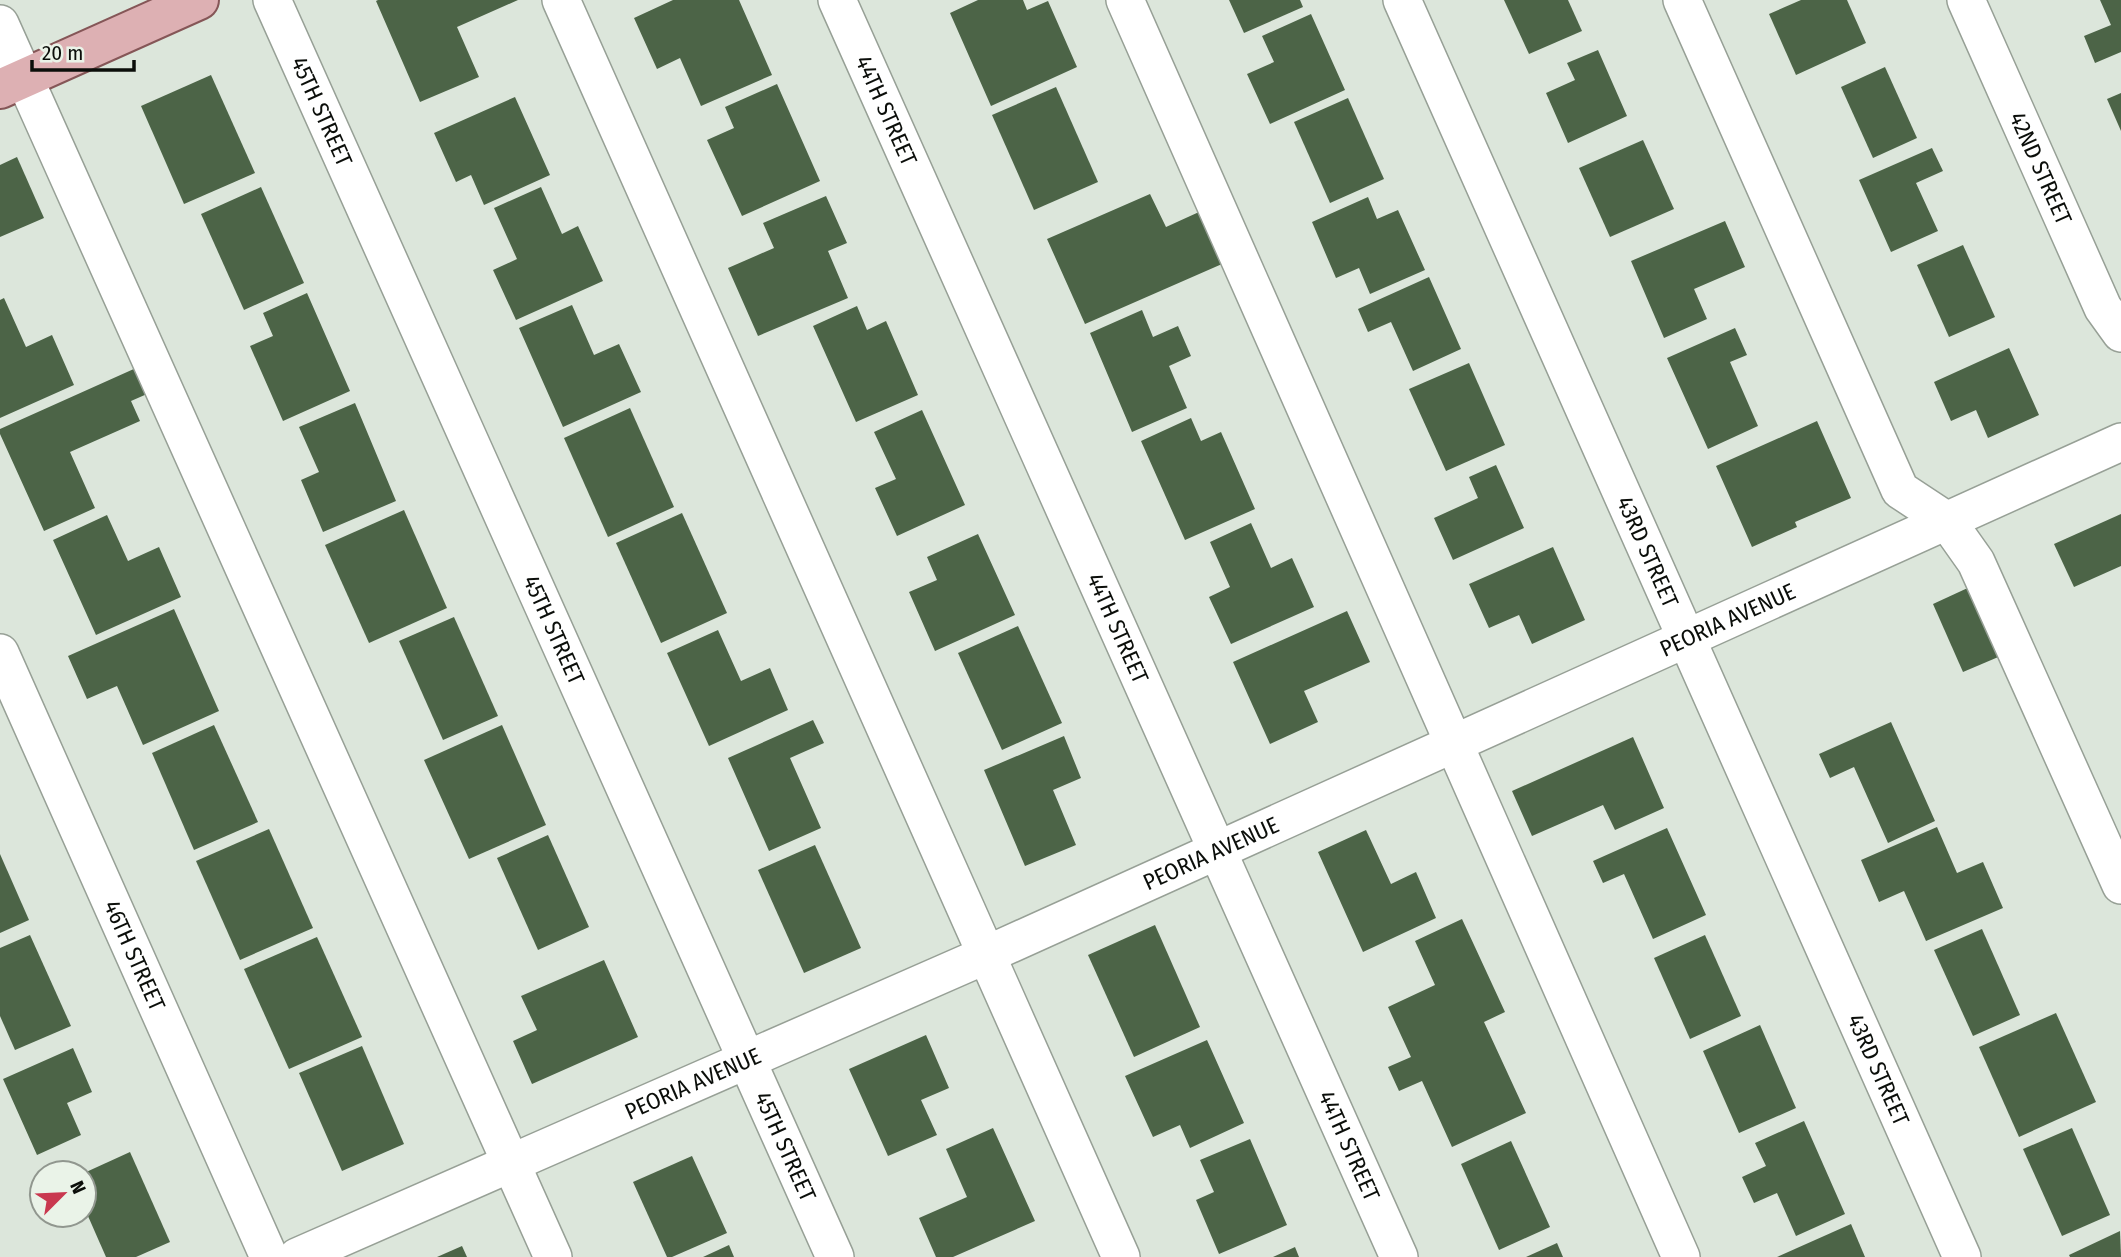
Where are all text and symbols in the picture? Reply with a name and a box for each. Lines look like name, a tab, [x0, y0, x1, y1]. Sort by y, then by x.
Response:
scale bar	[32, 28, 133, 72]
text: 20 m	[42, 40, 83, 66]
street label: 44TH STREET	[850, 51, 923, 170]
street label: 45TH STREET	[285, 52, 359, 171]
street label: 42ND STREET	[2004, 108, 2078, 229]
street label: 43RD STREET	[1611, 492, 1685, 612]
street label: 44TH STREET	[1081, 569, 1155, 688]
street label: 45TH STREET	[517, 571, 591, 689]
street label: PEORIA AVENUE	[1655, 577, 1800, 663]
street label: PEORIA AVENUE	[1139, 811, 1283, 896]
street label: 46TH STREET	[98, 896, 172, 1015]
street label: 43RD STREET	[1842, 1010, 1916, 1130]
street label: PEORIA AVENUE	[620, 1042, 765, 1126]
street label: 44TH STREET	[1312, 1086, 1386, 1205]
street label: 45TH STREET	[749, 1087, 822, 1206]
north arrow	[28, 1159, 98, 1229]
text: N	[65, 1177, 91, 1197]

